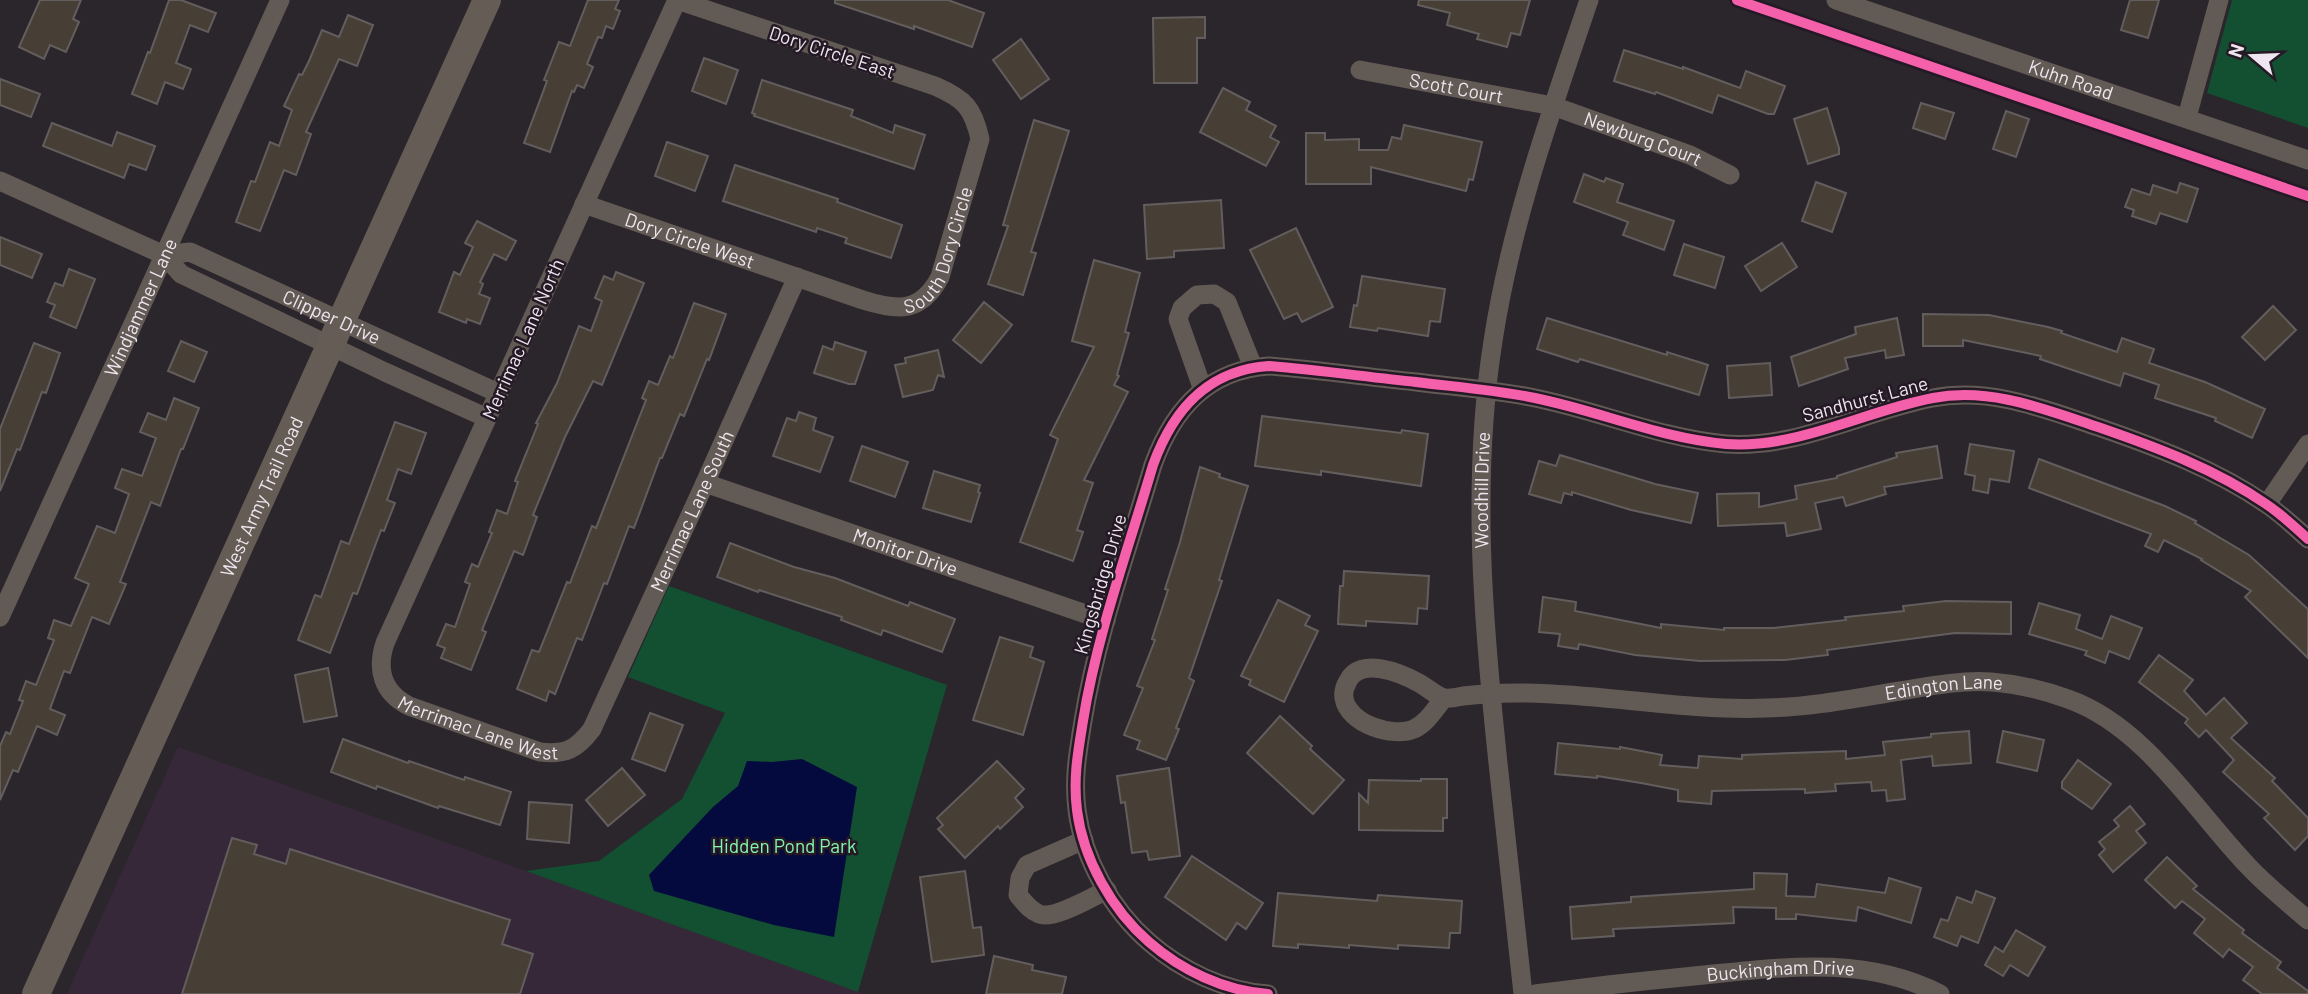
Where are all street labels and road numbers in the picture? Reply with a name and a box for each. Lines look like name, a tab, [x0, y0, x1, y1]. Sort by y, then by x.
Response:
street label: Dory Circle East	[766, 20, 898, 83]
street label: Kuhn Road	[2026, 54, 2116, 104]
street label: Scott Court	[1408, 67, 1505, 107]
street label: Newburg Court	[1581, 106, 1706, 170]
street label: South Dory Circle	[901, 184, 977, 318]
street label: Dory Circle West	[622, 207, 758, 273]
street label: Windjammer Lane	[99, 234, 181, 380]
street label: Merrimac Lane North	[477, 255, 568, 423]
street label: Clipper Drive	[279, 284, 384, 349]
street label: Sandhurst Lane	[1800, 371, 1930, 426]
street label: West Army Trail Road	[215, 413, 307, 580]
street label: Merrimac Lane South	[645, 427, 738, 595]
street label: Woodhill Drive	[1469, 431, 1494, 549]
street label: Kingsbridge Drive	[1069, 511, 1131, 657]
street label: Monitor Drive	[850, 523, 961, 580]
street label: Edington Lane	[1883, 670, 2004, 704]
street label: Merrimac Lane West	[394, 690, 559, 764]
street label: Buckingham Drive	[1705, 955, 1856, 986]

